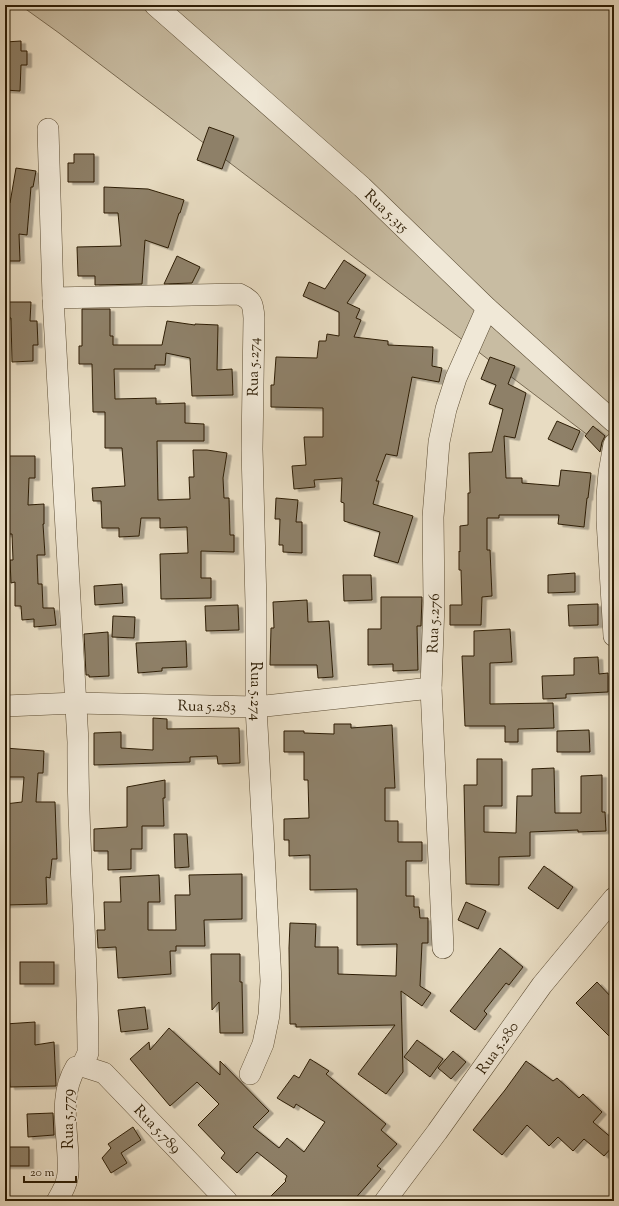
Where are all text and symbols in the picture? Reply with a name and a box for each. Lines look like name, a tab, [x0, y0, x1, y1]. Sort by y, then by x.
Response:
street label: Rua 5.315	[359, 186, 412, 238]
street label: Rua 5.274	[243, 337, 266, 397]
street label: Rua 5.276	[423, 593, 446, 654]
street label: Rua 5.274	[244, 662, 266, 722]
street label: Rua 5.283	[177, 696, 236, 719]
street label: Rua 5.280	[472, 1018, 525, 1079]
street label: Rua 5.779	[59, 1089, 80, 1149]
street label: Rua 5.789	[128, 1101, 185, 1159]
scale bar	[24, 1158, 76, 1184]
text: 20 m	[30, 1164, 55, 1182]

